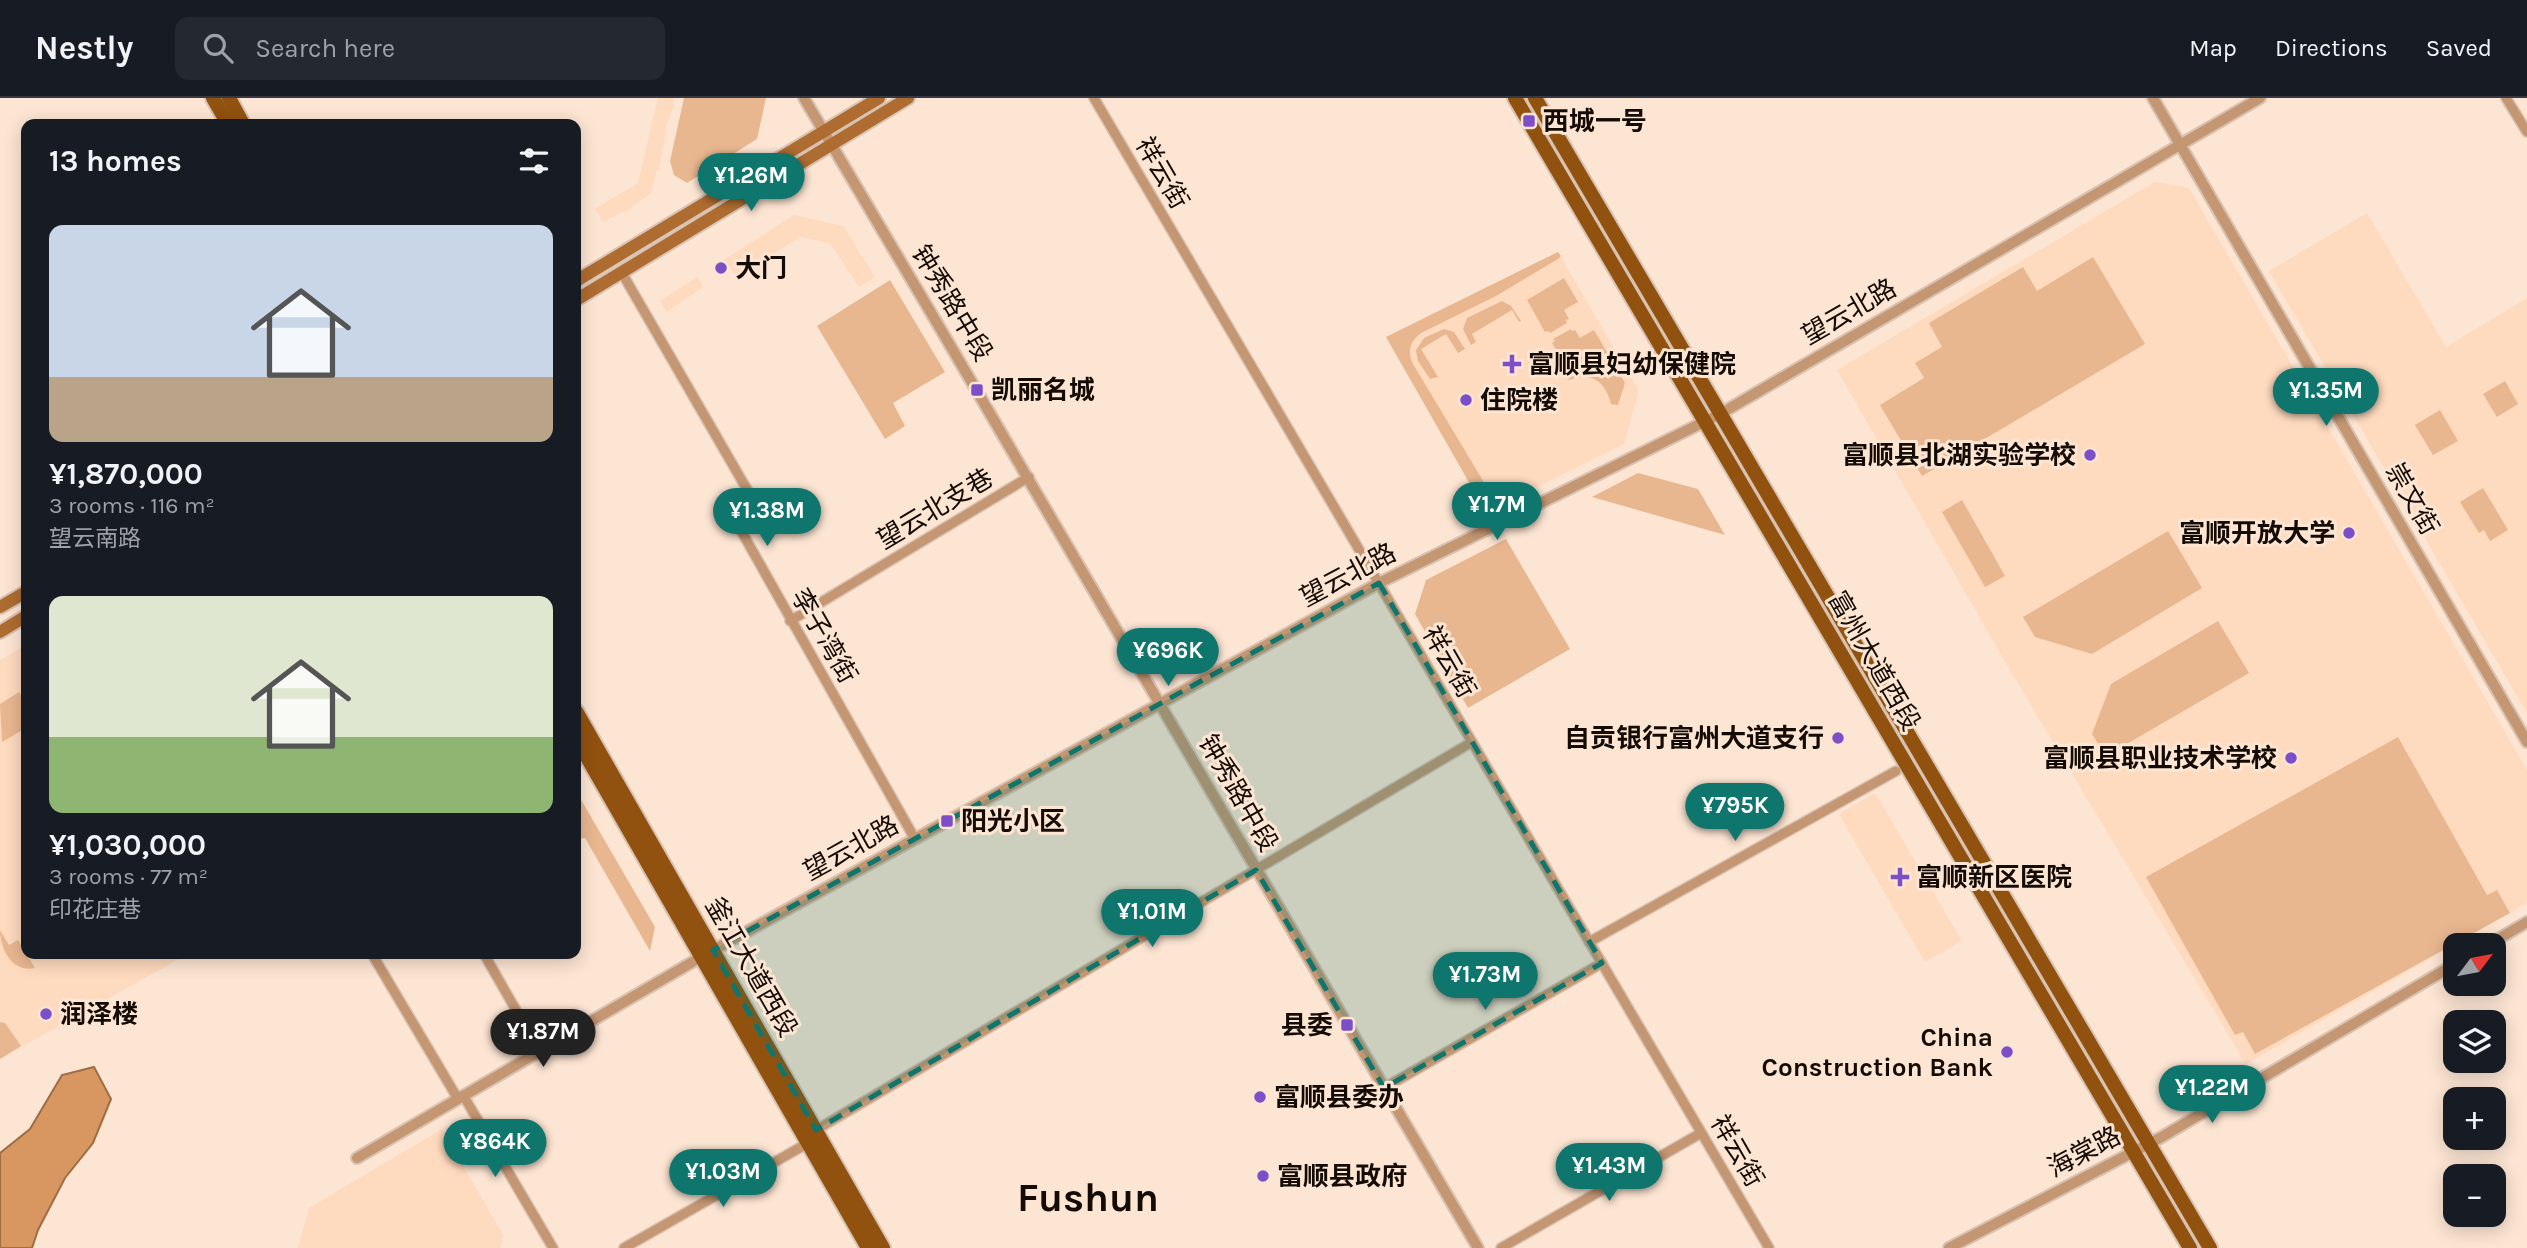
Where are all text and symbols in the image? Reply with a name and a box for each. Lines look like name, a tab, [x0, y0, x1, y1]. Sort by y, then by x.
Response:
search box	[175, 17, 665, 80]
text: Nestly	[35, 29, 133, 67]
icon: search	[199, 29, 237, 67]
text: Search here	[255, 33, 395, 64]
text: Map	[2189, 34, 2237, 62]
text: Directions	[2275, 34, 2388, 62]
text: Saved	[2426, 34, 2492, 62]
place label: 西城一号	[1543, 106, 1647, 137]
marker: 西城一号	[1521, 113, 1537, 129]
street label: 祥云街	[1129, 131, 1195, 215]
icon: filters	[515, 142, 553, 180]
text: 13 homes	[49, 143, 182, 179]
pin: ¥1.26M	[694, 153, 808, 213]
text: ¥1.26M	[714, 162, 788, 189]
street label: 钟秀路中段	[905, 239, 999, 367]
place label: 大门	[735, 253, 787, 284]
marker: 大门	[713, 260, 729, 276]
icon: home	[238, 270, 364, 396]
street label: 望云北路	[1796, 273, 1902, 351]
place label: 富顺县妇幼保健院	[1528, 349, 1736, 380]
marker: 富顺县妇幼保健院	[1502, 354, 1522, 374]
pin: ¥1.35M	[2269, 368, 2383, 428]
place label: 凯丽名城	[991, 375, 1095, 406]
text: ¥1.35M	[2289, 377, 2363, 404]
marker: 凯丽名城	[969, 382, 985, 398]
place label: 住院楼	[1480, 385, 1558, 416]
marker: 住院楼	[1458, 392, 1474, 408]
place label: 富顺县北湖实验学校	[1842, 440, 2076, 471]
marker: 富顺县北湖实验学校	[2082, 447, 2098, 463]
text: ¥1,870,000	[49, 456, 203, 492]
street label: 崇文街	[2379, 457, 2445, 541]
street label: 望云北支巷	[871, 462, 999, 556]
pin: ¥1.7M	[1448, 482, 1546, 542]
pin: ¥1.38M	[710, 489, 824, 548]
text: ¥1.7M	[1468, 491, 1526, 518]
text: 3 rooms · 116 m²	[49, 492, 215, 519]
text: ¥1.38M	[729, 497, 805, 524]
place label: 富顺开放大学	[2179, 518, 2335, 549]
text: 望云南路	[49, 525, 141, 552]
marker: 富顺开放大学	[2341, 525, 2357, 541]
street label: 望云北路	[1295, 537, 1401, 613]
street label: 李子湾街	[785, 583, 863, 689]
street label: 富州大道西段	[1822, 586, 1926, 736]
street label: 祥云街	[1416, 620, 1482, 704]
pin: ¥696K	[1119, 628, 1217, 688]
text: ¥696K	[1133, 637, 1203, 664]
icon: home	[238, 641, 364, 767]
place label: 自贡银行富州大道支行	[1564, 723, 1824, 754]
street label: 钟秀路中段	[1192, 729, 1284, 857]
marker: 自贡银行富州大道支行	[1830, 730, 1846, 746]
place label: 富顺县职业技术学校	[2043, 743, 2277, 774]
marker: 富顺县职业技术学校	[2283, 750, 2299, 766]
pin: ¥795K	[1686, 784, 1784, 843]
text: ¥795K	[1701, 792, 1769, 819]
place label: 阳光小区	[961, 806, 1065, 837]
street label: 望云北路	[798, 809, 904, 887]
marker: 阳光小区	[939, 813, 955, 829]
text: ¥1,030,000	[49, 827, 206, 863]
place label: 富顺新区医院	[1916, 862, 2072, 893]
text: 3 rooms · 77 m²	[49, 863, 208, 890]
marker: 富顺新区医院	[1890, 867, 1910, 887]
pin: ¥1.01M	[1095, 890, 1209, 949]
street label: 釜江大道西段	[699, 892, 803, 1042]
text: 印花庄巷	[49, 896, 141, 923]
text: ¥1.01M	[1117, 898, 1187, 925]
north arrow	[2443, 933, 2506, 996]
map controls	[2443, 933, 2506, 1227]
pin: ¥1.73M	[1428, 953, 1542, 1012]
text: ¥1.73M	[1449, 961, 1521, 988]
place label: 润泽楼	[60, 999, 138, 1030]
marker: 润泽楼	[38, 1006, 54, 1022]
pin: ¥1.87M	[486, 1010, 600, 1069]
place label: 县委	[1281, 1010, 1333, 1041]
button: layers	[2443, 1010, 2506, 1073]
marker: 县委	[1339, 1017, 1355, 1033]
text: ¥1.87M	[506, 1018, 580, 1045]
place label: China Construction Bank	[1761, 1022, 1993, 1083]
marker: China Construction Bank	[1999, 1044, 2015, 1060]
pin: ¥1.22M	[2155, 1066, 2269, 1125]
text: ¥1.22M	[2175, 1074, 2249, 1101]
place label: 富顺县委办	[1274, 1082, 1404, 1113]
button: +	[2443, 1087, 2506, 1150]
marker: 富顺县委办	[1252, 1089, 1268, 1105]
street label: 祥云街	[1704, 1109, 1770, 1193]
pin: ¥864K	[446, 1119, 544, 1179]
street label: 海棠路	[2042, 1120, 2126, 1184]
text: ¥864K	[459, 1128, 531, 1155]
pin: ¥1.43M	[1552, 1144, 1666, 1203]
pin: ¥1.03M	[666, 1150, 780, 1209]
text: ¥1.43M	[1572, 1152, 1646, 1179]
text: ¥1.03M	[685, 1158, 761, 1185]
place label: 富顺县政府	[1277, 1161, 1407, 1192]
button: −	[2443, 1164, 2506, 1227]
marker: 富顺县政府	[1255, 1168, 1271, 1184]
district label: Fushun	[1017, 1174, 1159, 1221]

